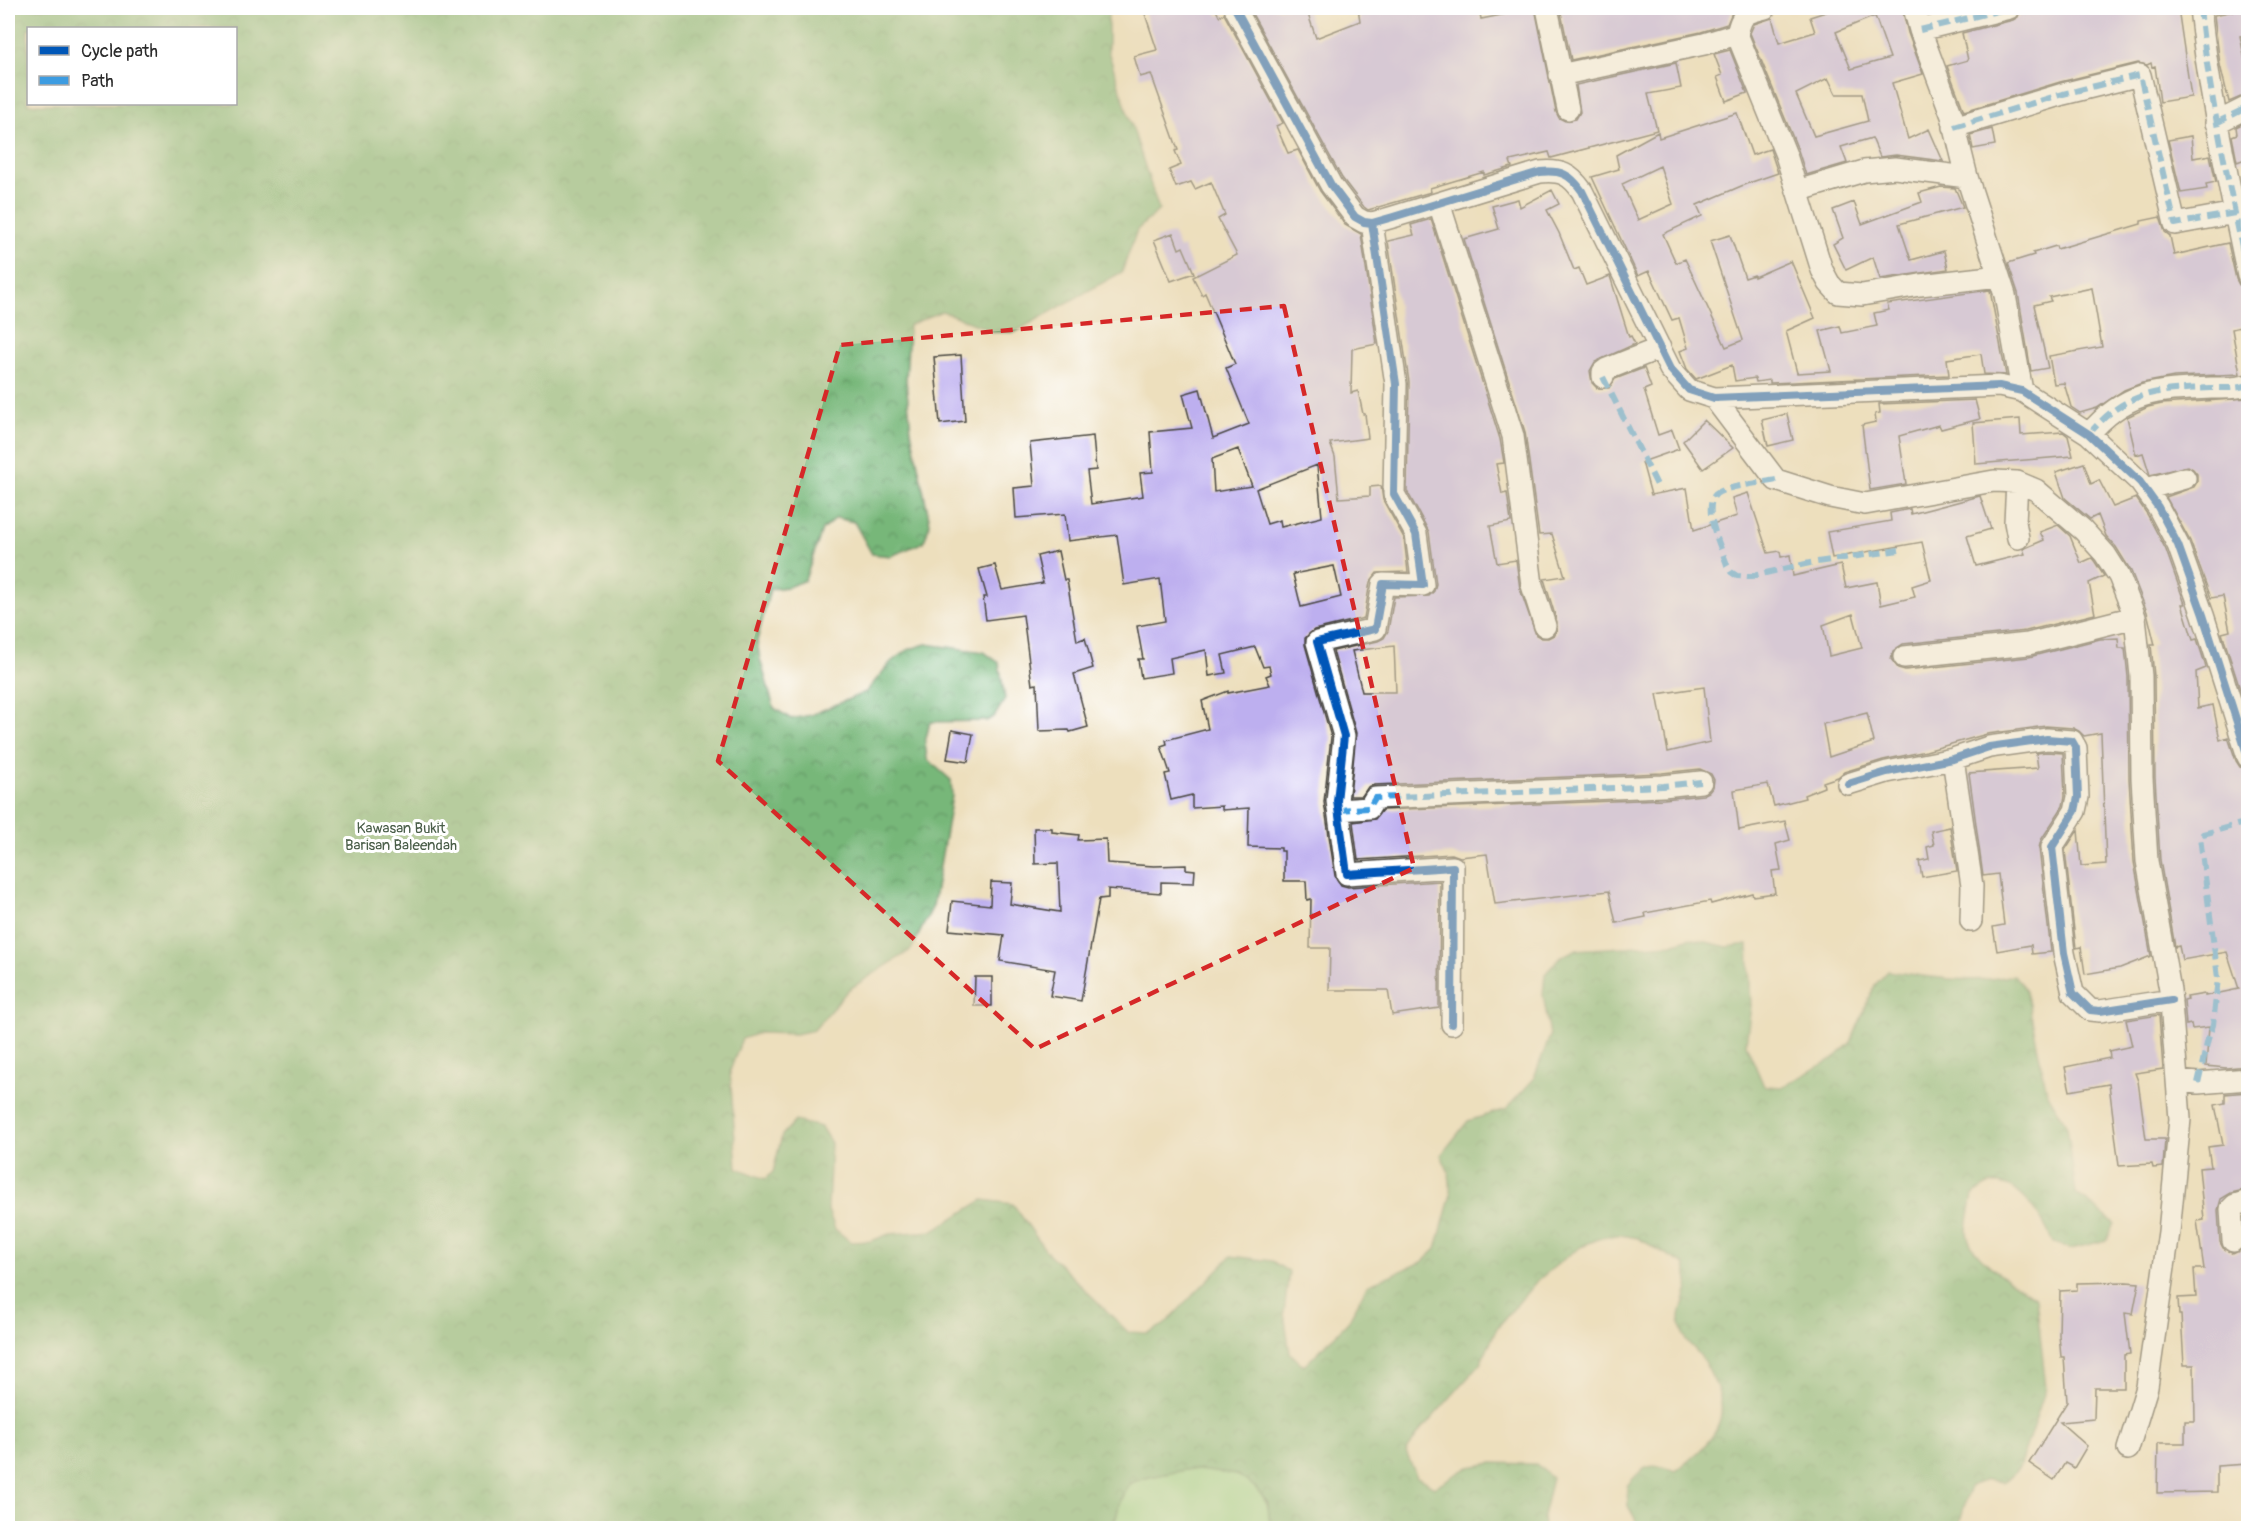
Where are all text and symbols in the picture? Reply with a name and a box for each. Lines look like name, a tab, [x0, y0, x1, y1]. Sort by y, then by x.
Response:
legend	[27, 27, 237, 105]
text: Cycle path	[81, 40, 158, 63]
text: Path	[81, 70, 114, 93]
park label: Kawasan Bukit Barisan Baleendah	[345, 819, 457, 855]

